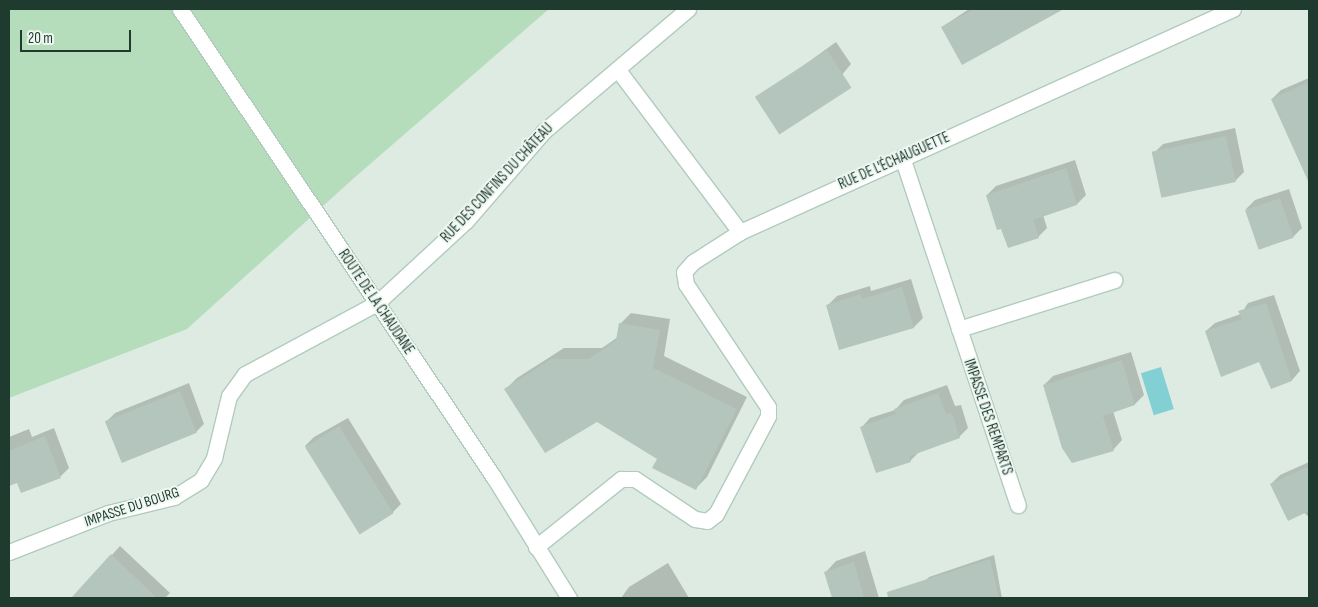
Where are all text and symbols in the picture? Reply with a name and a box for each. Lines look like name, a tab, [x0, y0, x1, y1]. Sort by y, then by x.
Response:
scale bar	[22, 20, 134, 52]
text: 20 m	[28, 29, 53, 48]
street label: RUE DES CONFINS DU CHÂTEAU	[437, 120, 557, 246]
street label: RUE DE L'ÉCHAUGUETTE	[836, 128, 952, 194]
street label: ROUTE DE LA CHAUDANE	[334, 246, 418, 358]
street label: IMPASSE DES REMPARTS	[960, 357, 1016, 477]
street label: IMPASSE DU BOURG	[82, 483, 182, 531]

